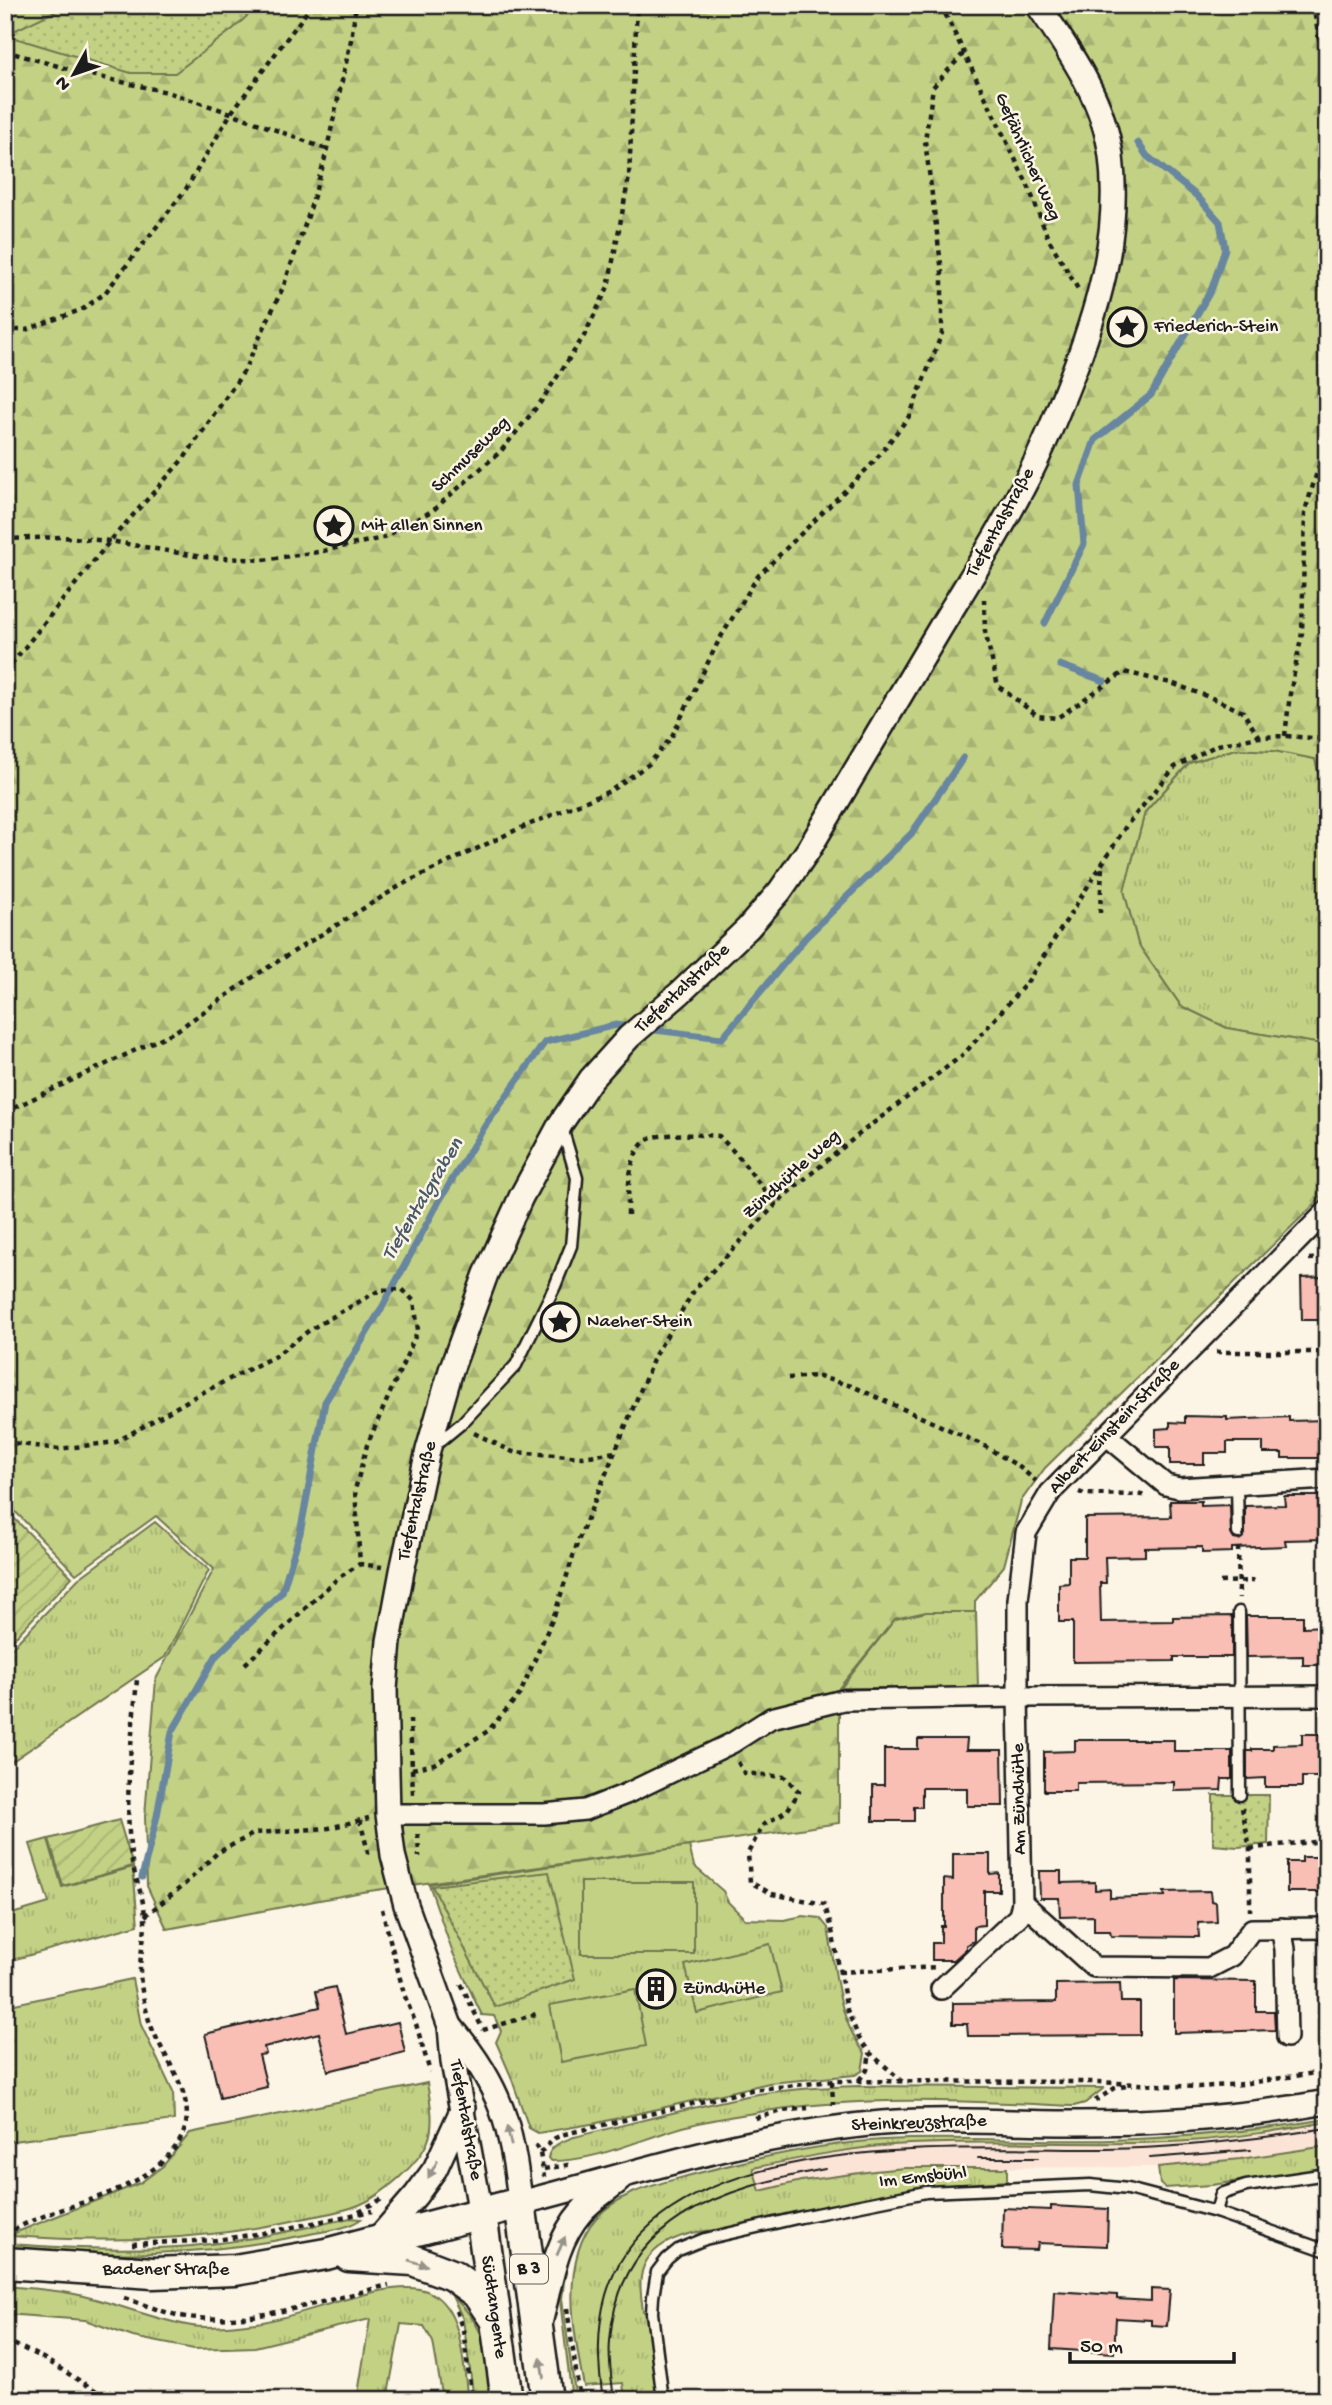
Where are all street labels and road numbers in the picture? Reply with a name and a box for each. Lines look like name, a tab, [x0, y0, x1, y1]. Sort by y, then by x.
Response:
street label: Gefährlicher Weg	[988, 89, 1066, 225]
street label: Schmuseweg	[427, 412, 515, 498]
street label: Tiefentalstraße	[961, 464, 1041, 583]
street label: Tiefentalstraße	[630, 939, 736, 1040]
street label: Zündhütle Weg	[738, 1125, 846, 1225]
street label: Albert-Einstein-Straße	[1044, 1354, 1186, 1500]
street label: Tiefentalstraße	[393, 1439, 443, 1564]
street label: Am Zündhütle	[1008, 1743, 1032, 1855]
street label: Tiefentalstraße	[443, 2057, 487, 2182]
street label: Steinkreuzstraße	[851, 2110, 987, 2138]
street label: Im Emsbühl	[878, 2162, 968, 2194]
street label: Südtangente	[474, 2254, 512, 2360]
road number: B 3	[510, 2255, 548, 2284]
street label: Badener Straße	[102, 2259, 229, 2282]

